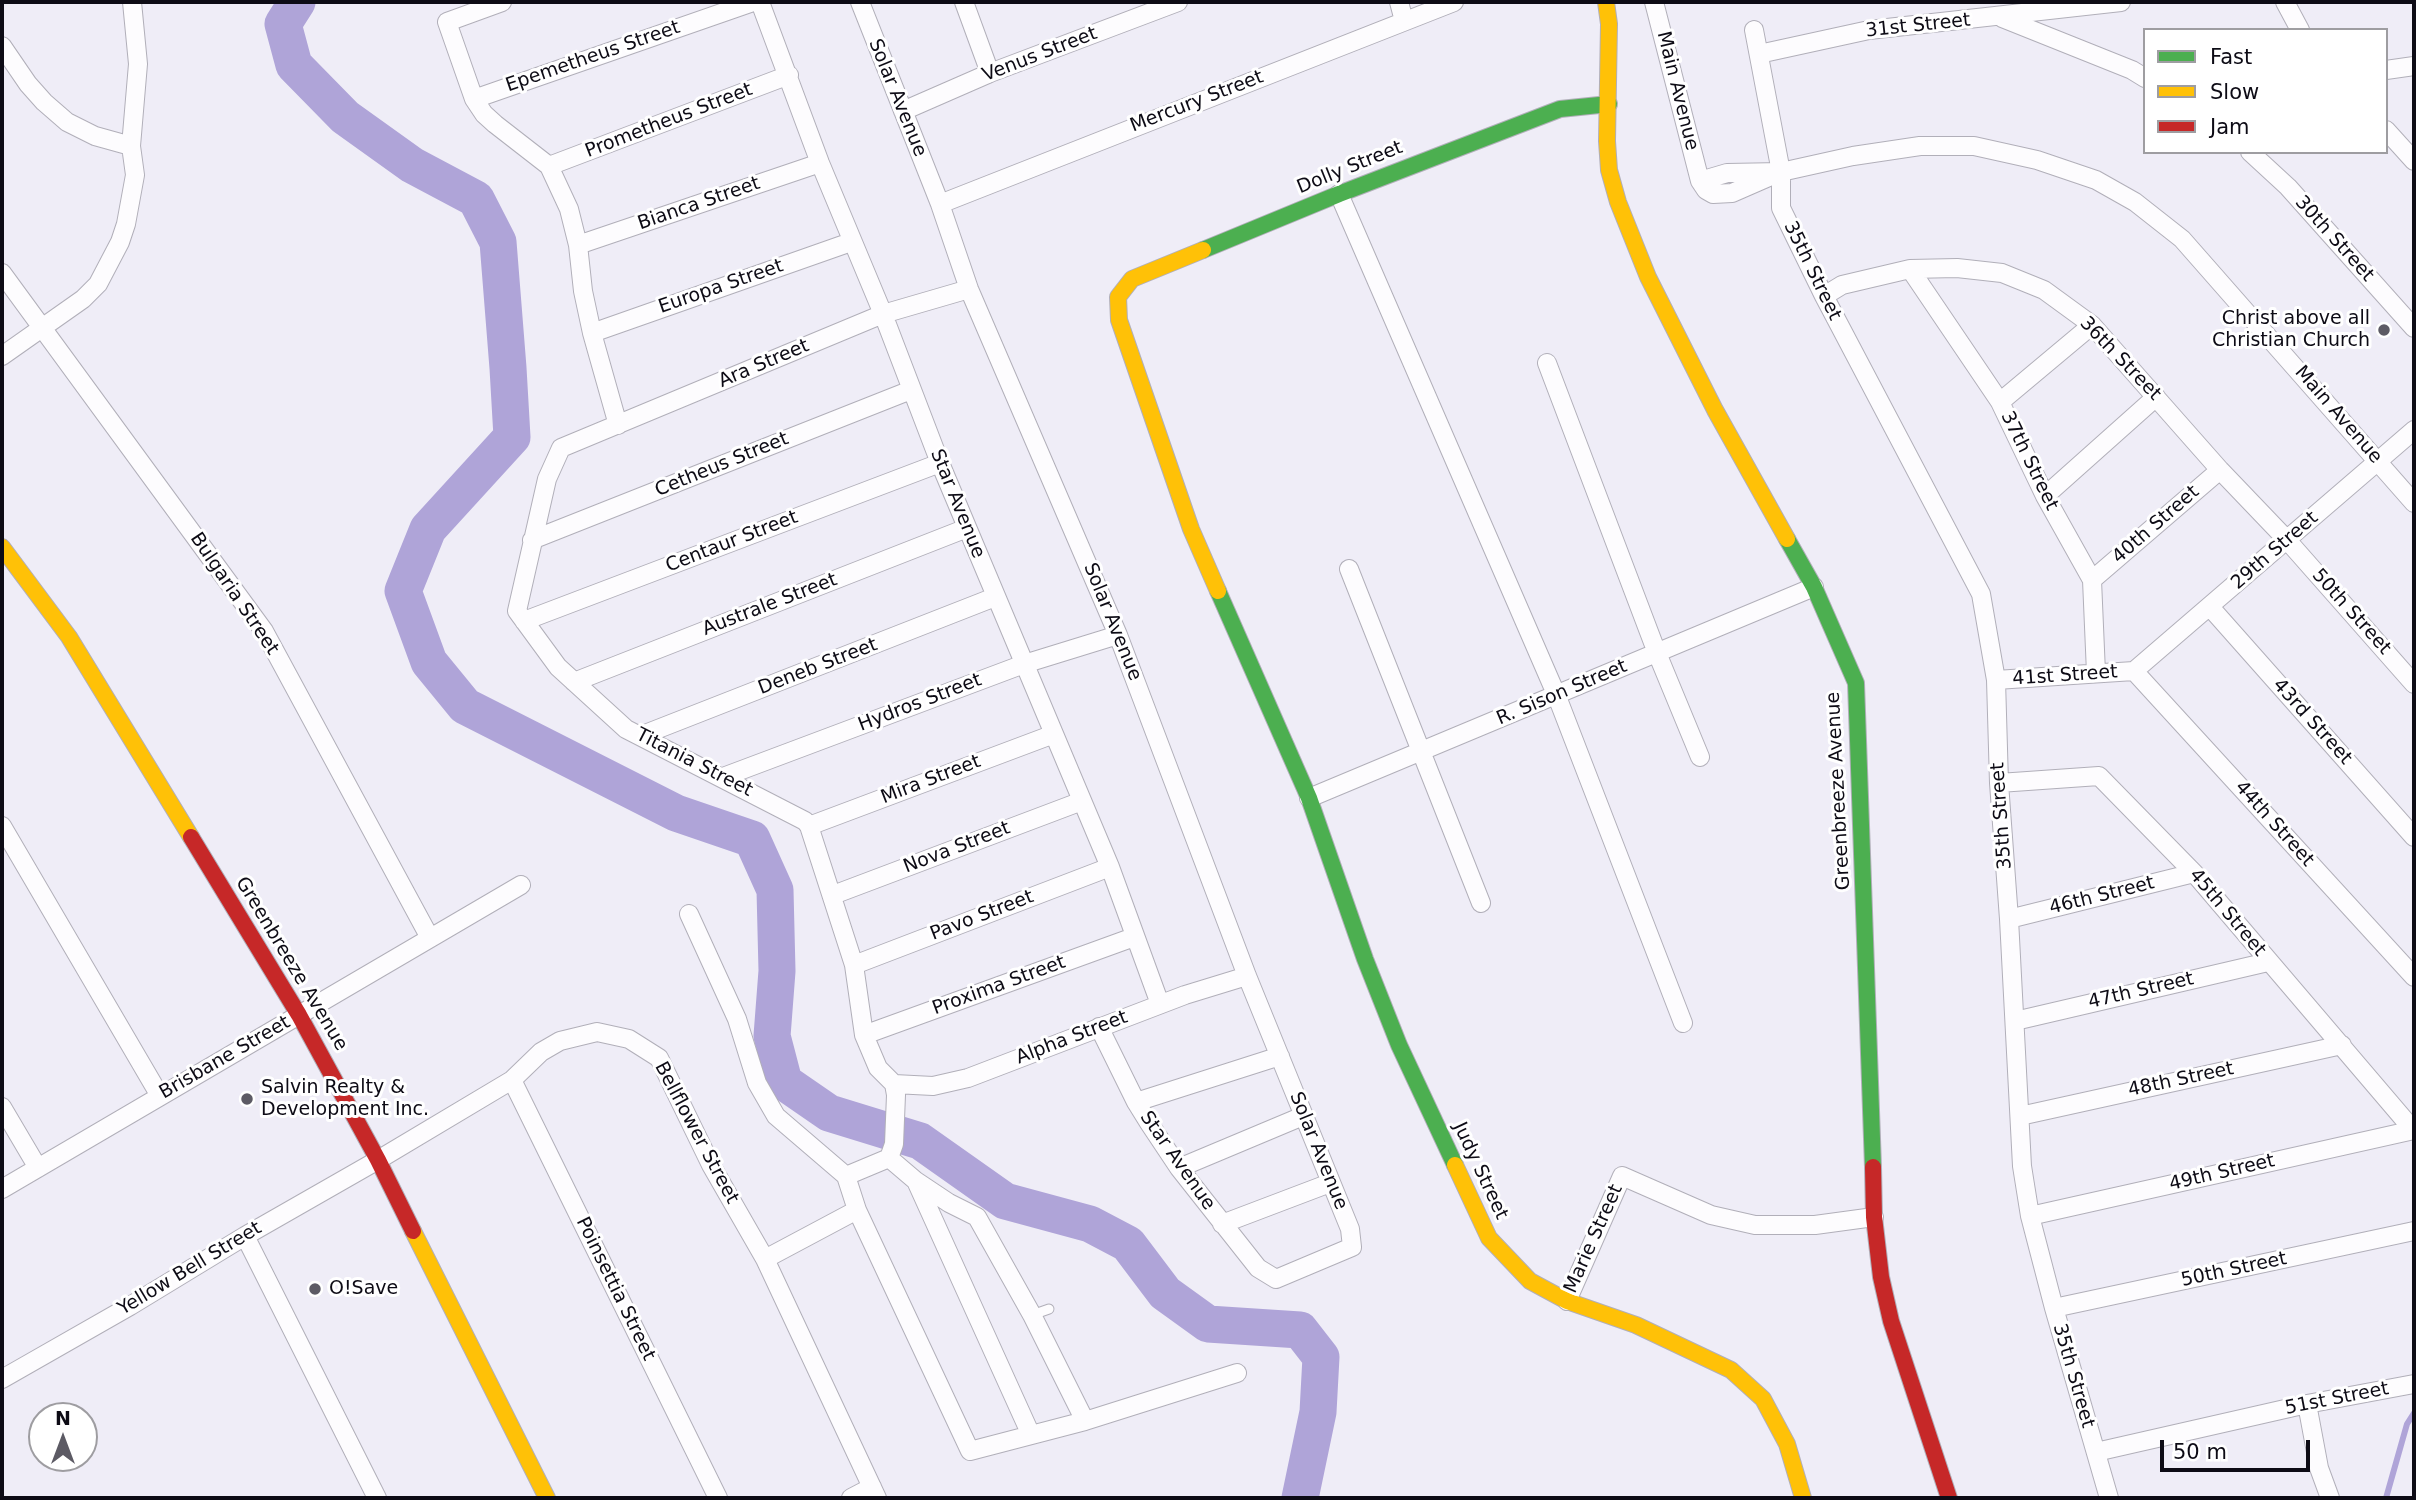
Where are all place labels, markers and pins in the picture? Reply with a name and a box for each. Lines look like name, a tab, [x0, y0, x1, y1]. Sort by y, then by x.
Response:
place label: Christ above all Christian Church	[2212, 308, 2370, 352]
marker: Christ above all Christian Church	[2376, 322, 2392, 338]
place label: Salvin Realty & Development Inc.	[261, 1077, 429, 1121]
marker: Salvin Realty & Development Inc.	[239, 1091, 255, 1107]
place label: O!Save	[329, 1278, 398, 1300]
marker: O!Save	[307, 1281, 323, 1297]

